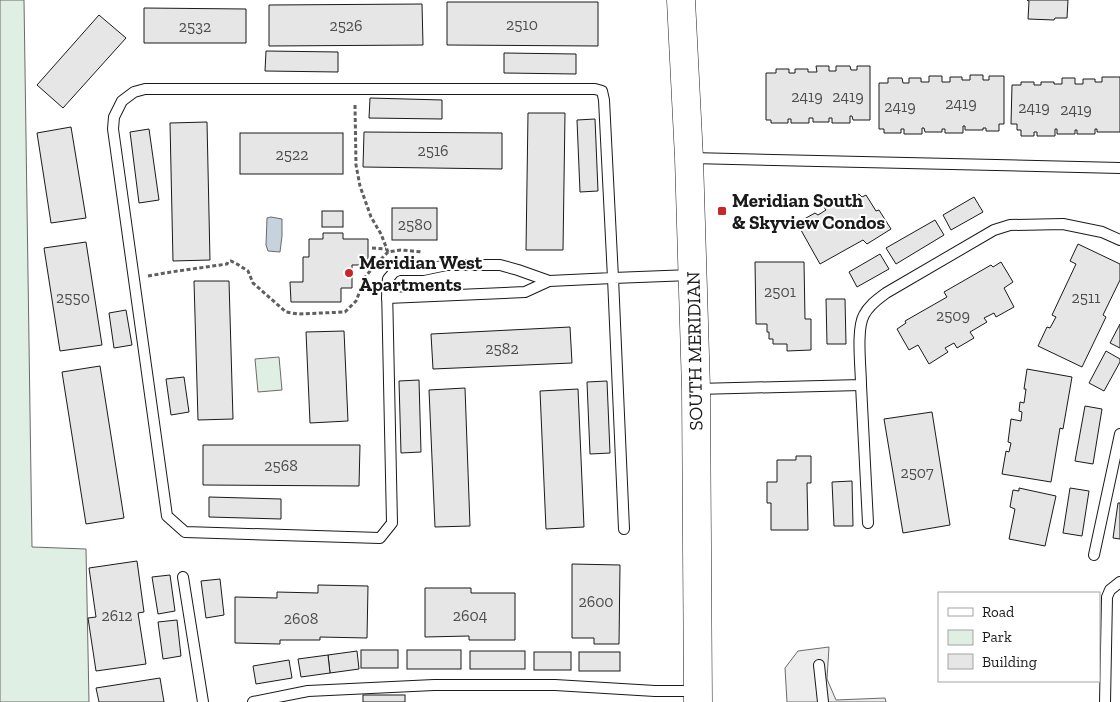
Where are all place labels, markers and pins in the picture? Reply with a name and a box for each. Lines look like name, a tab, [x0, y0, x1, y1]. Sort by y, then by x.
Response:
place label: Meridian South & Skyview Condos	[732, 189, 885, 234]
marker: Meridian South & Skyview Condos	[716, 205, 728, 217]
place label: Meridian West Apartments	[359, 251, 483, 296]
marker: Meridian West Apartments	[343, 267, 355, 279]

